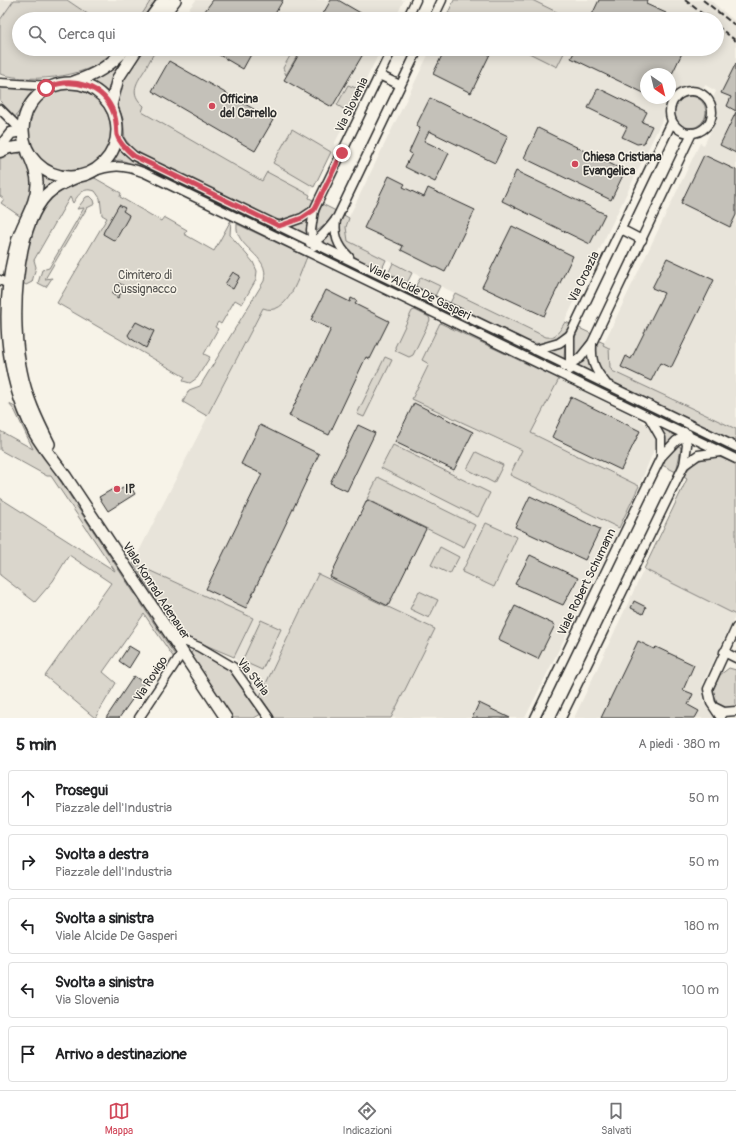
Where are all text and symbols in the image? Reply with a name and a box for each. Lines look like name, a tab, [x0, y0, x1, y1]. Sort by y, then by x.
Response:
search box	[12, 12, 724, 56]
icon: search	[26, 23, 48, 45]
text: Cerca qui	[58, 25, 115, 44]
north arrow	[640, 68, 676, 104]
street label: Via Slovenia	[332, 75, 372, 135]
route start	[37, 79, 55, 97]
place label: Officina del Carrello	[220, 92, 277, 121]
marker: Officina del Carrello	[207, 101, 217, 111]
route end	[333, 144, 351, 162]
place label: Chiesa Cristiana Evangelica	[583, 150, 662, 179]
marker: Chiesa Cristiana Evangelica	[570, 159, 580, 169]
street label: Via Croazia	[565, 249, 603, 305]
street label: Viale Alcide De Gasperi	[365, 261, 473, 323]
park label: Cimitero di Cussignacco	[113, 268, 177, 297]
place label: IP	[125, 482, 135, 497]
marker: IP	[112, 484, 122, 494]
street label: Viale Robert Schumann	[555, 526, 619, 638]
street label: Viale Konrad Adenauer	[119, 540, 193, 643]
street label: Via Rovigo	[131, 653, 171, 704]
street label: Via Stiria	[234, 655, 273, 699]
text: 5 min	[16, 734, 56, 755]
text: A piedi · 380 m	[638, 736, 720, 752]
text: Prosegui	[55, 781, 108, 800]
icon: ahead	[17, 787, 39, 809]
text: 50 m	[689, 790, 719, 806]
text: Piazzale dell'Industria	[55, 800, 172, 816]
text: Svolta a destra	[55, 845, 149, 864]
icon: right	[17, 851, 39, 873]
text: 50 m	[689, 854, 719, 870]
text: Piazzale dell'Industria	[55, 864, 172, 880]
text: Svolta a sinistra	[55, 909, 154, 928]
icon: left	[17, 915, 39, 937]
text: 180 m	[684, 918, 719, 934]
text: Viale Alcide De Gasperi	[55, 928, 177, 944]
text: Svolta a sinistra	[55, 973, 154, 992]
icon: left	[17, 979, 39, 1001]
text: 100 m	[682, 982, 719, 998]
text: Via Slovenia	[55, 992, 119, 1008]
icon: arrive	[17, 1043, 39, 1065]
text: Arrivo a destinazione	[55, 1045, 187, 1064]
tab: Mappa	[105, 1100, 133, 1137]
tab: Indicazioni	[343, 1100, 392, 1137]
tab: Salvati	[601, 1100, 631, 1137]

